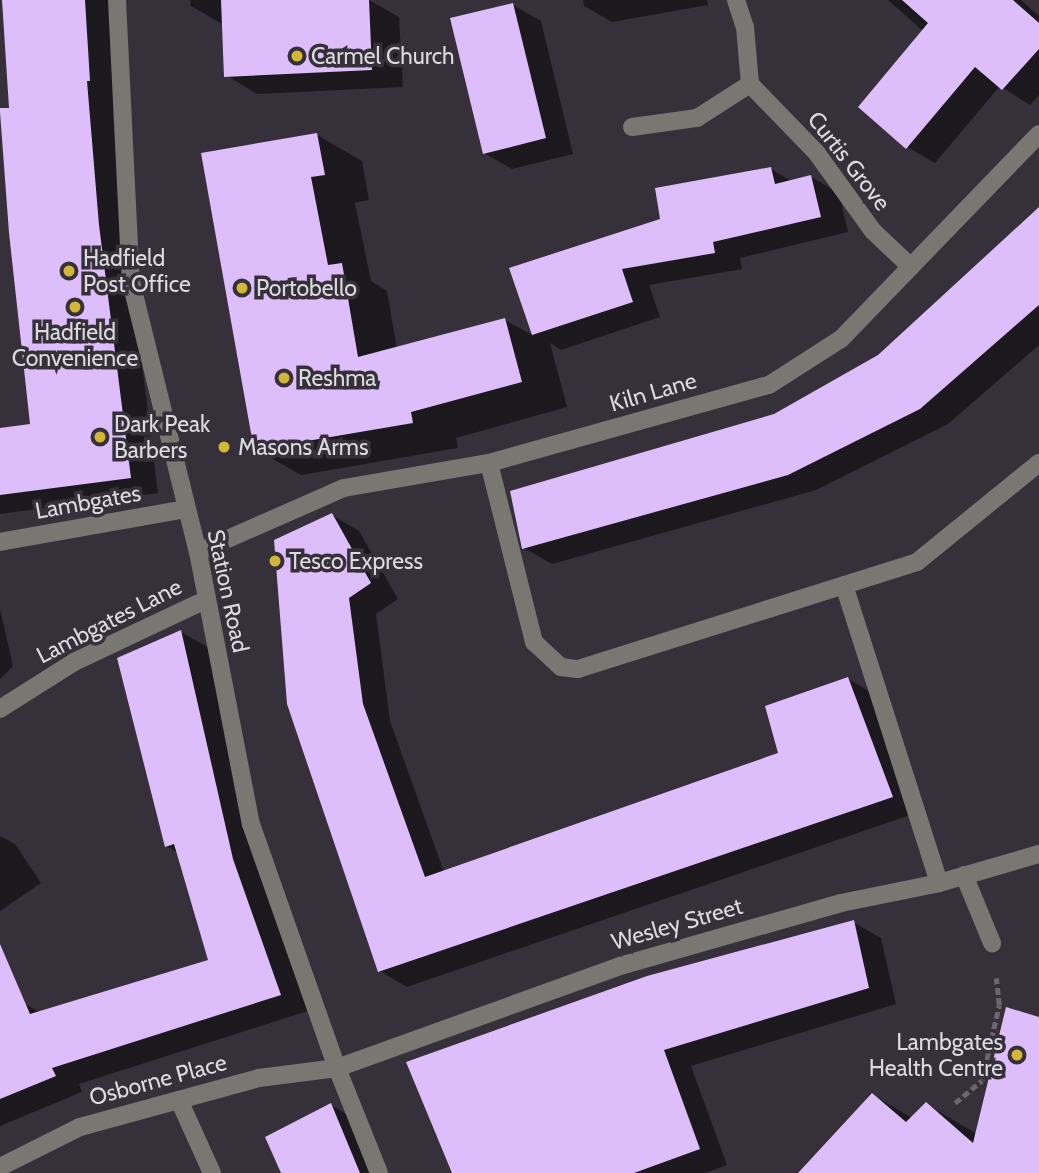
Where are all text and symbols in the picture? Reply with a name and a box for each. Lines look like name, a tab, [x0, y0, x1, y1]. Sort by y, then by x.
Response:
place label: Carmel Church	[311, 42, 455, 70]
marker: Carmel Church	[289, 48, 305, 64]
street label: Curtis Grove	[802, 106, 896, 216]
place label: Hadfield Post Office	[83, 244, 191, 298]
marker: Hadfield Post Office	[61, 263, 77, 279]
place label: Portobello	[256, 274, 357, 302]
marker: Portobello	[234, 280, 250, 296]
marker: Hadfield Convenience	[67, 299, 83, 315]
place label: Hadfield Convenience	[12, 318, 138, 372]
place label: Reshma	[298, 364, 376, 392]
street label: Kiln Lane	[606, 366, 700, 418]
marker: Reshma	[276, 370, 292, 386]
place label: Dark Peak Barbers	[114, 410, 210, 464]
marker: Dark Peak Barbers	[92, 429, 108, 445]
place label: Masons Arms	[238, 433, 368, 461]
marker: Masons Arms	[216, 439, 232, 455]
street label: Lambgates	[33, 479, 143, 525]
street label: Station Road	[202, 527, 254, 655]
place label: Tesco Express	[289, 547, 423, 575]
marker: Tesco Express	[267, 553, 283, 569]
street label: Lambgates Lane	[32, 573, 186, 669]
street label: Wesley Street	[608, 892, 746, 956]
place label: Lambgates Health Centre	[869, 1028, 1003, 1082]
marker: Lambgates Health Centre	[1009, 1047, 1025, 1063]
street label: Osborne Place	[86, 1048, 230, 1112]

